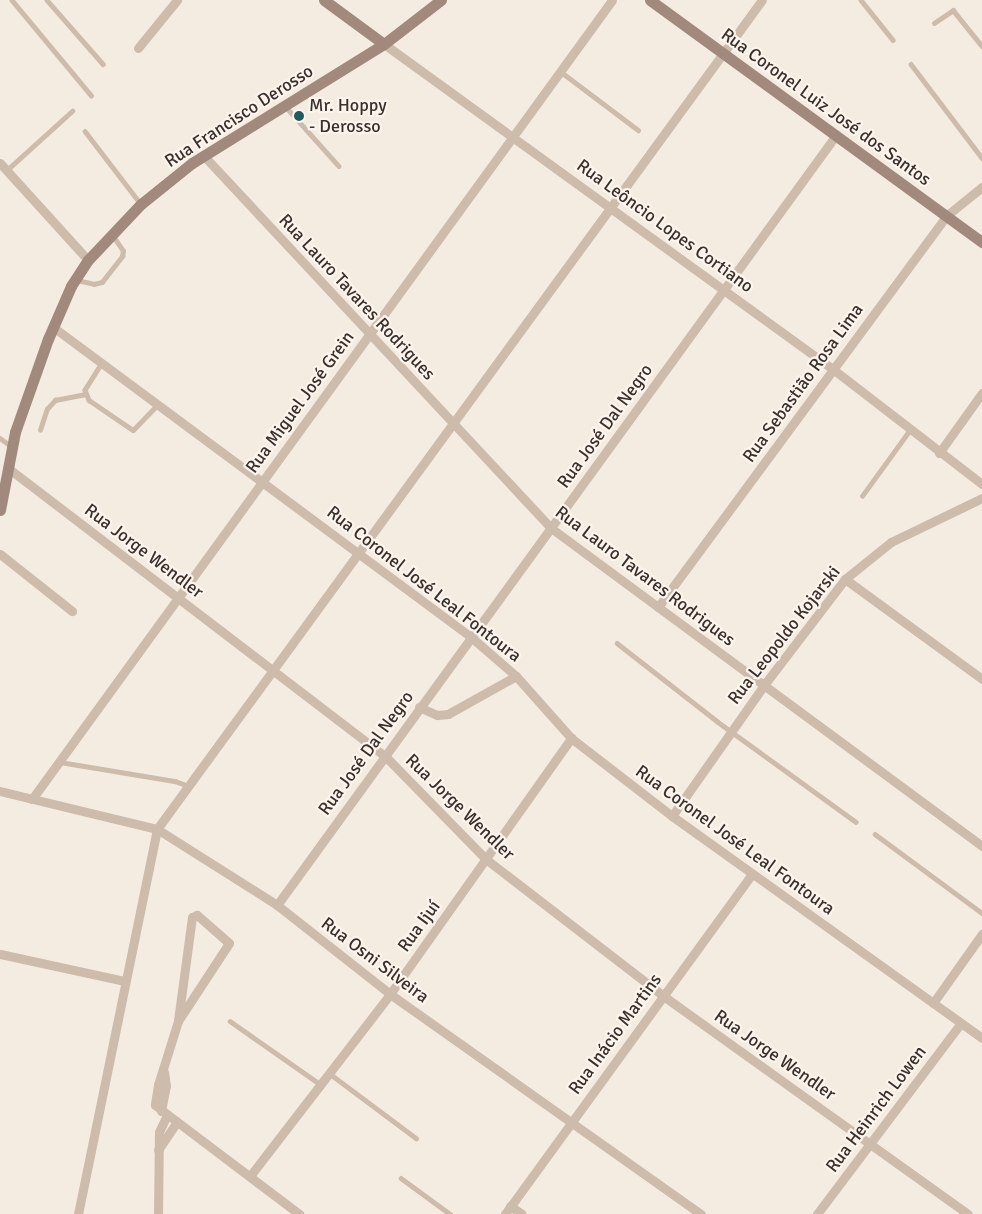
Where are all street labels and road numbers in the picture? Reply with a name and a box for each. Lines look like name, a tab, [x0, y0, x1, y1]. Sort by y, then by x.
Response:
street label: Rua Coronel Luiz José dos Santos	[717, 24, 935, 190]
street label: Rua Francisco Derosso	[161, 60, 317, 172]
street label: Rua Leôncio Lopes Cortiano	[573, 155, 757, 297]
street label: Rua Lauro Tavares Rodrigues	[274, 209, 440, 385]
street label: Rua Sebastião Rosa Lima	[738, 299, 868, 467]
street label: Rua Miguel José Grein	[241, 327, 359, 477]
street label: Rua José Dal Negro	[553, 360, 657, 492]
street label: Rua Jorge Wendler	[80, 499, 208, 603]
street label: Rua Coronel José Leal Fontoura	[322, 501, 526, 667]
street label: Rua Lauro Tavares Rodrigues	[551, 501, 739, 651]
street label: Rua Leopoldo Kojarski	[723, 561, 845, 709]
street label: Rua José Dal Negro	[314, 687, 418, 819]
street label: Rua Jorge Wendler	[401, 749, 519, 865]
street label: Rua Coronel José Leal Fontoura	[631, 761, 839, 919]
street label: Rua Ijuí	[393, 896, 445, 956]
street label: Rua Osni Silveira	[317, 913, 433, 1007]
street label: Rua Inácio Martins	[564, 969, 666, 1099]
street label: Rua Jorge Wendler	[710, 1005, 840, 1105]
street label: Rua Heinrich Lowen	[821, 1041, 931, 1177]

